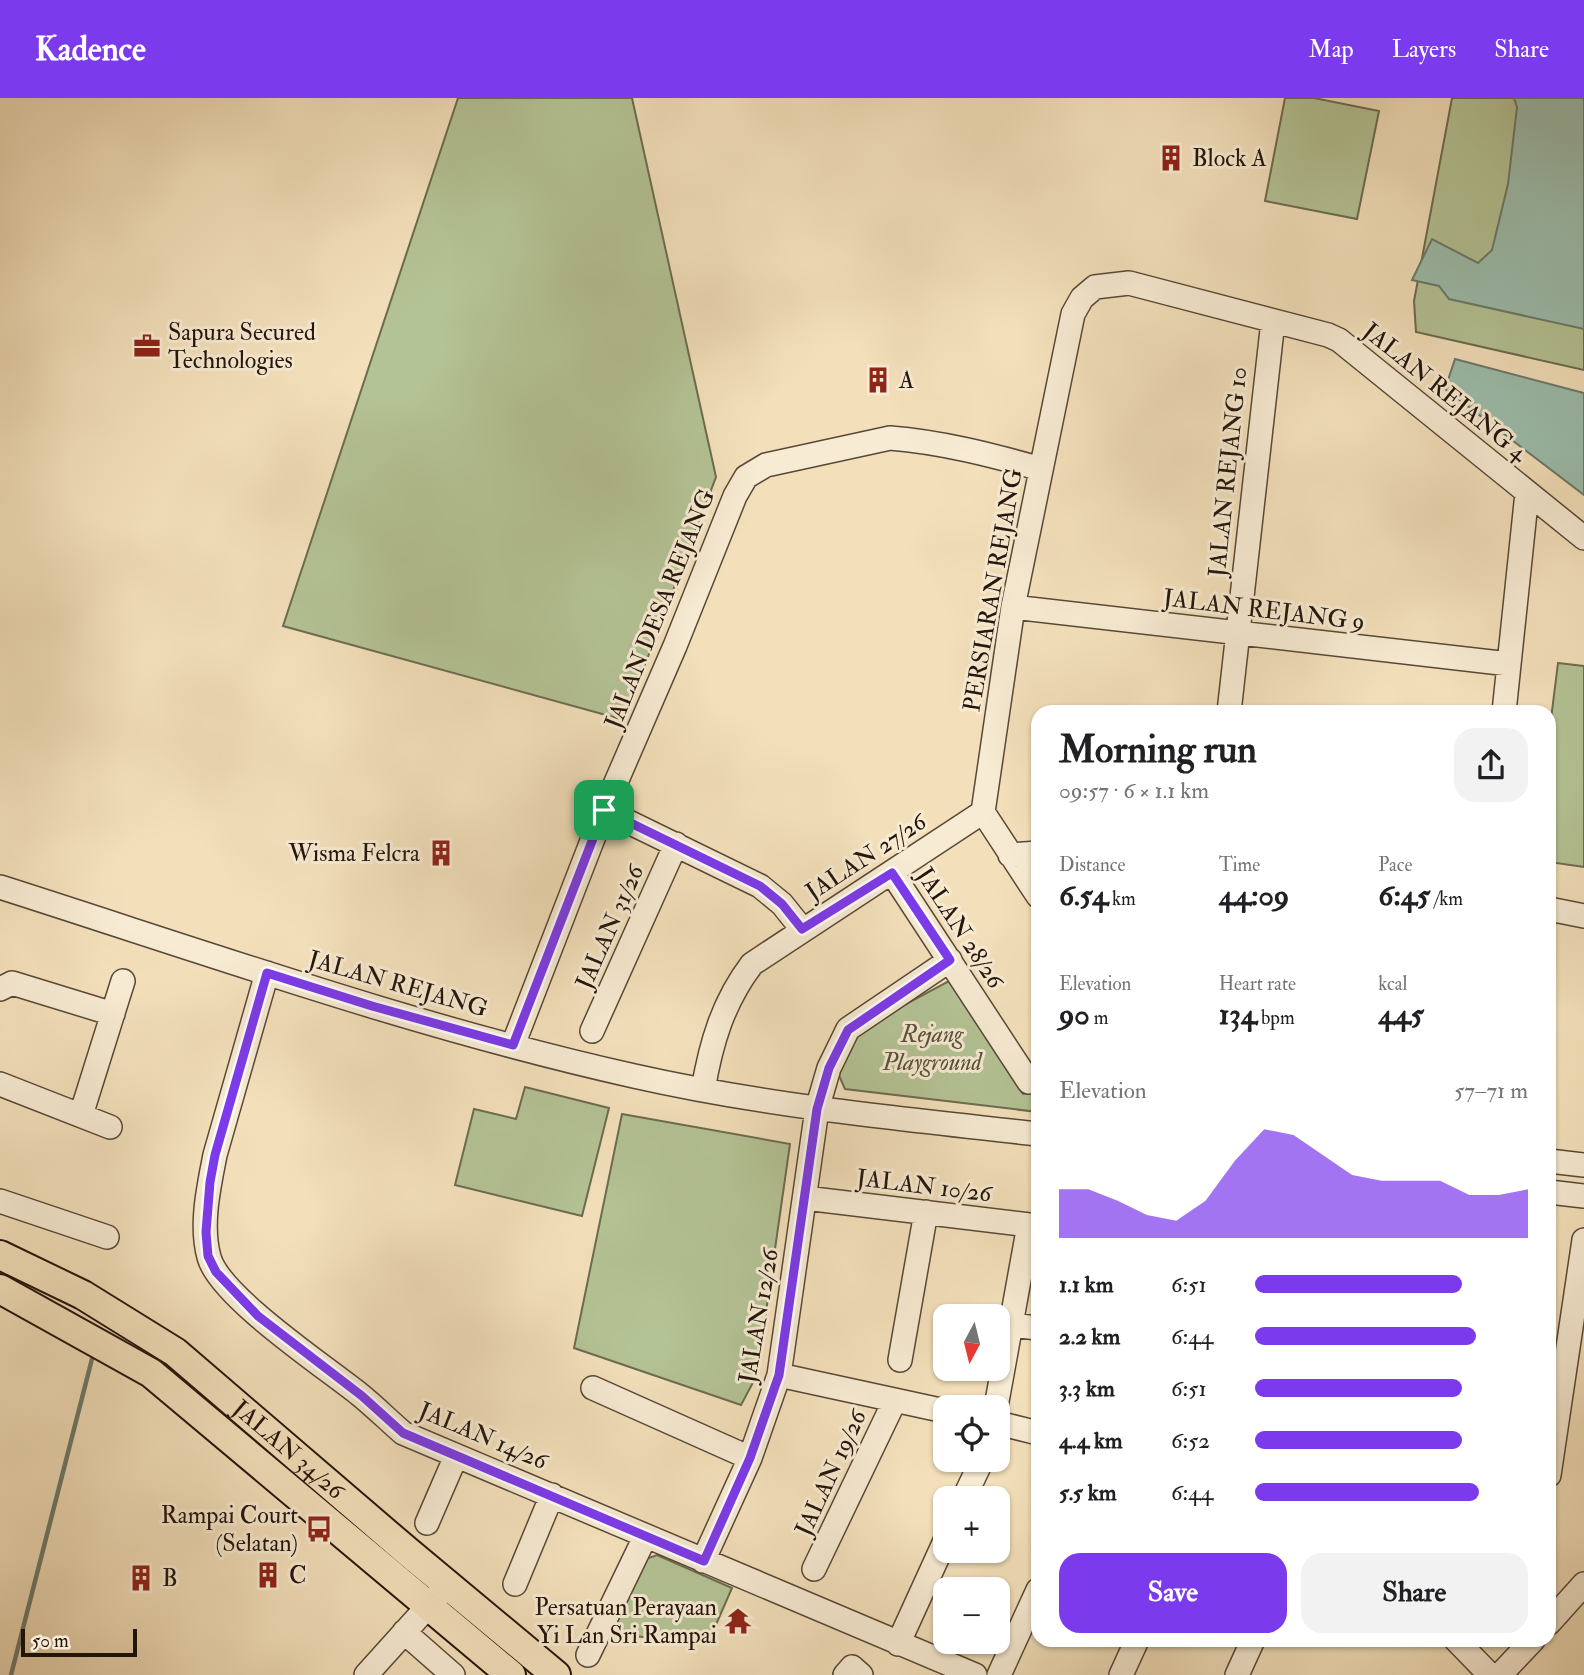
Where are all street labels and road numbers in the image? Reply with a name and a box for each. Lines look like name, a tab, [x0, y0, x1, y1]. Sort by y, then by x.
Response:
street label: JALAN REJANG 4	[1355, 315, 1535, 469]
street label: JALAN REJANG 10	[1201, 365, 1254, 580]
street label: PERSIARAN REJANG	[956, 466, 1030, 714]
street label: JALAN DESA REJANG	[597, 485, 722, 734]
street label: JALAN REJANG 9	[1161, 582, 1366, 638]
street label: JALAN 27/26	[799, 805, 934, 908]
street label: JALAN 31/26	[568, 858, 652, 995]
street label: JALAN 28/26	[909, 861, 1012, 996]
street label: JALAN REJANG	[304, 943, 491, 1024]
street label: JALAN 10/26	[854, 1162, 995, 1210]
street label: JALAN 12/26	[732, 1245, 786, 1387]
street label: JALAN 34/26	[225, 1392, 352, 1507]
street label: JALAN 14/26	[413, 1395, 554, 1478]
street label: JALAN 19/26	[788, 1403, 875, 1542]

